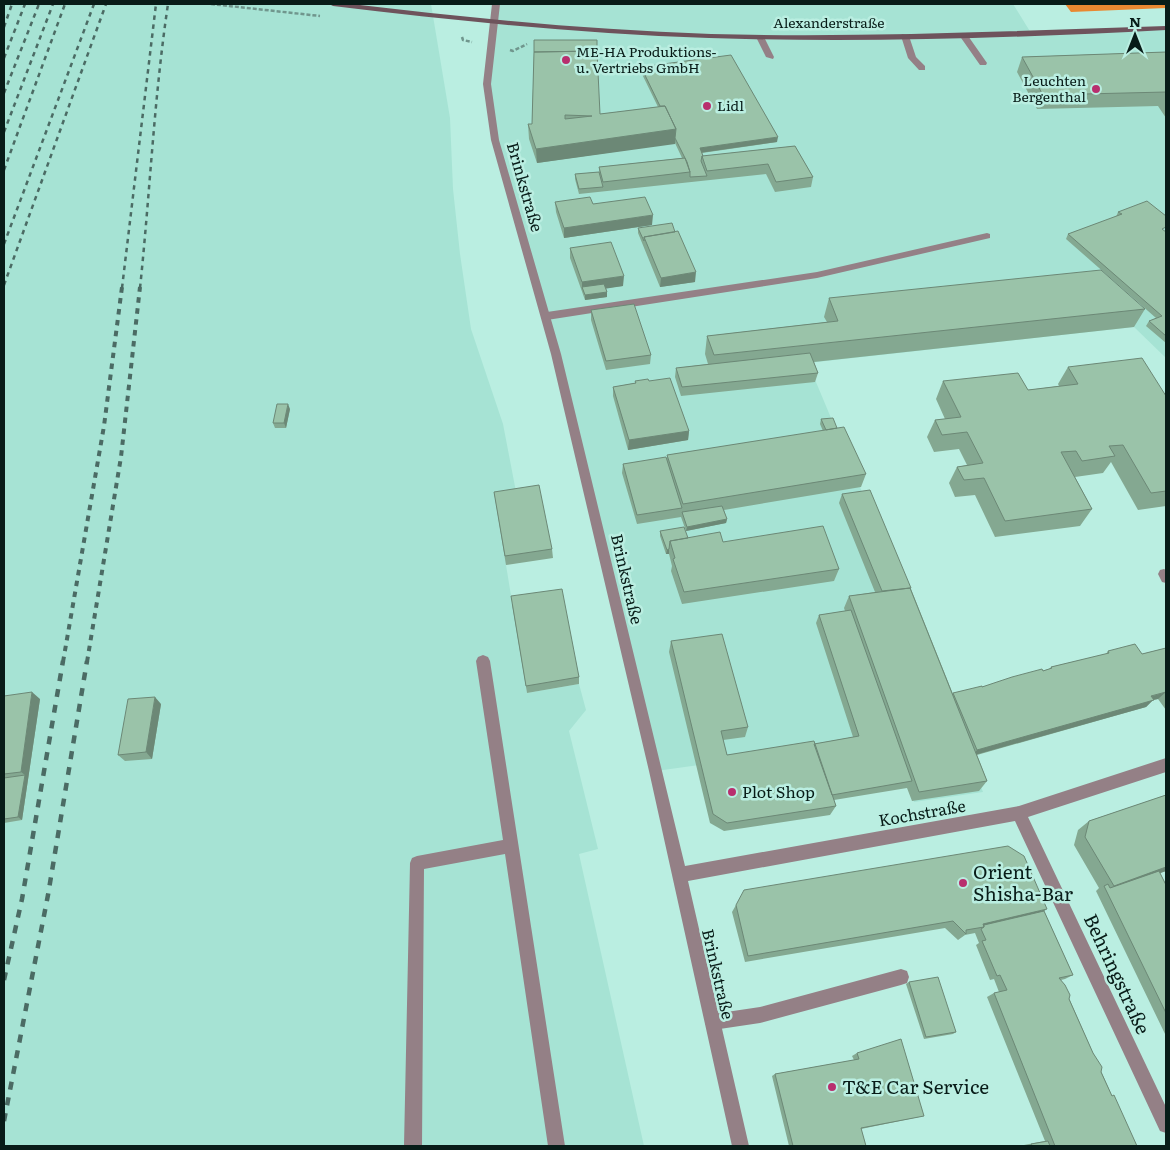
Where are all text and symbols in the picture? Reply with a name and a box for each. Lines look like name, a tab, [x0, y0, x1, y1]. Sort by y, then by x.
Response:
north arrow	[1110, 10, 1160, 60]
text: N	[1129, 11, 1141, 31]
street label: Alexanderstraße	[773, 12, 885, 32]
place label: ME-HA Produktions- u. Vertriebs GmbH	[576, 41, 716, 77]
marker: ME-HA Produktions- u. Vertriebs GmbH	[560, 54, 572, 66]
place label: Leuchten Bergenthal	[1012, 70, 1086, 106]
marker: Leuchten Bergenthal	[1090, 83, 1102, 95]
place label: Lidl	[717, 95, 744, 115]
marker: Lidl	[701, 100, 713, 112]
street label: Brinkstraße	[502, 139, 550, 234]
street label: Brinkstraße	[606, 531, 650, 626]
place label: Plot Shop	[742, 779, 815, 803]
marker: Plot Shop	[726, 786, 738, 798]
street label: Kochstraße	[876, 793, 967, 831]
place label: Orient Shisha-Bar	[973, 857, 1073, 907]
marker: Orient Shisha-Bar	[957, 877, 969, 889]
street label: Behringstraße	[1078, 909, 1158, 1039]
street label: Brinkstraße	[697, 926, 741, 1021]
place label: T&E Car Service	[842, 1072, 989, 1100]
marker: T&E Car Service	[826, 1081, 838, 1093]

